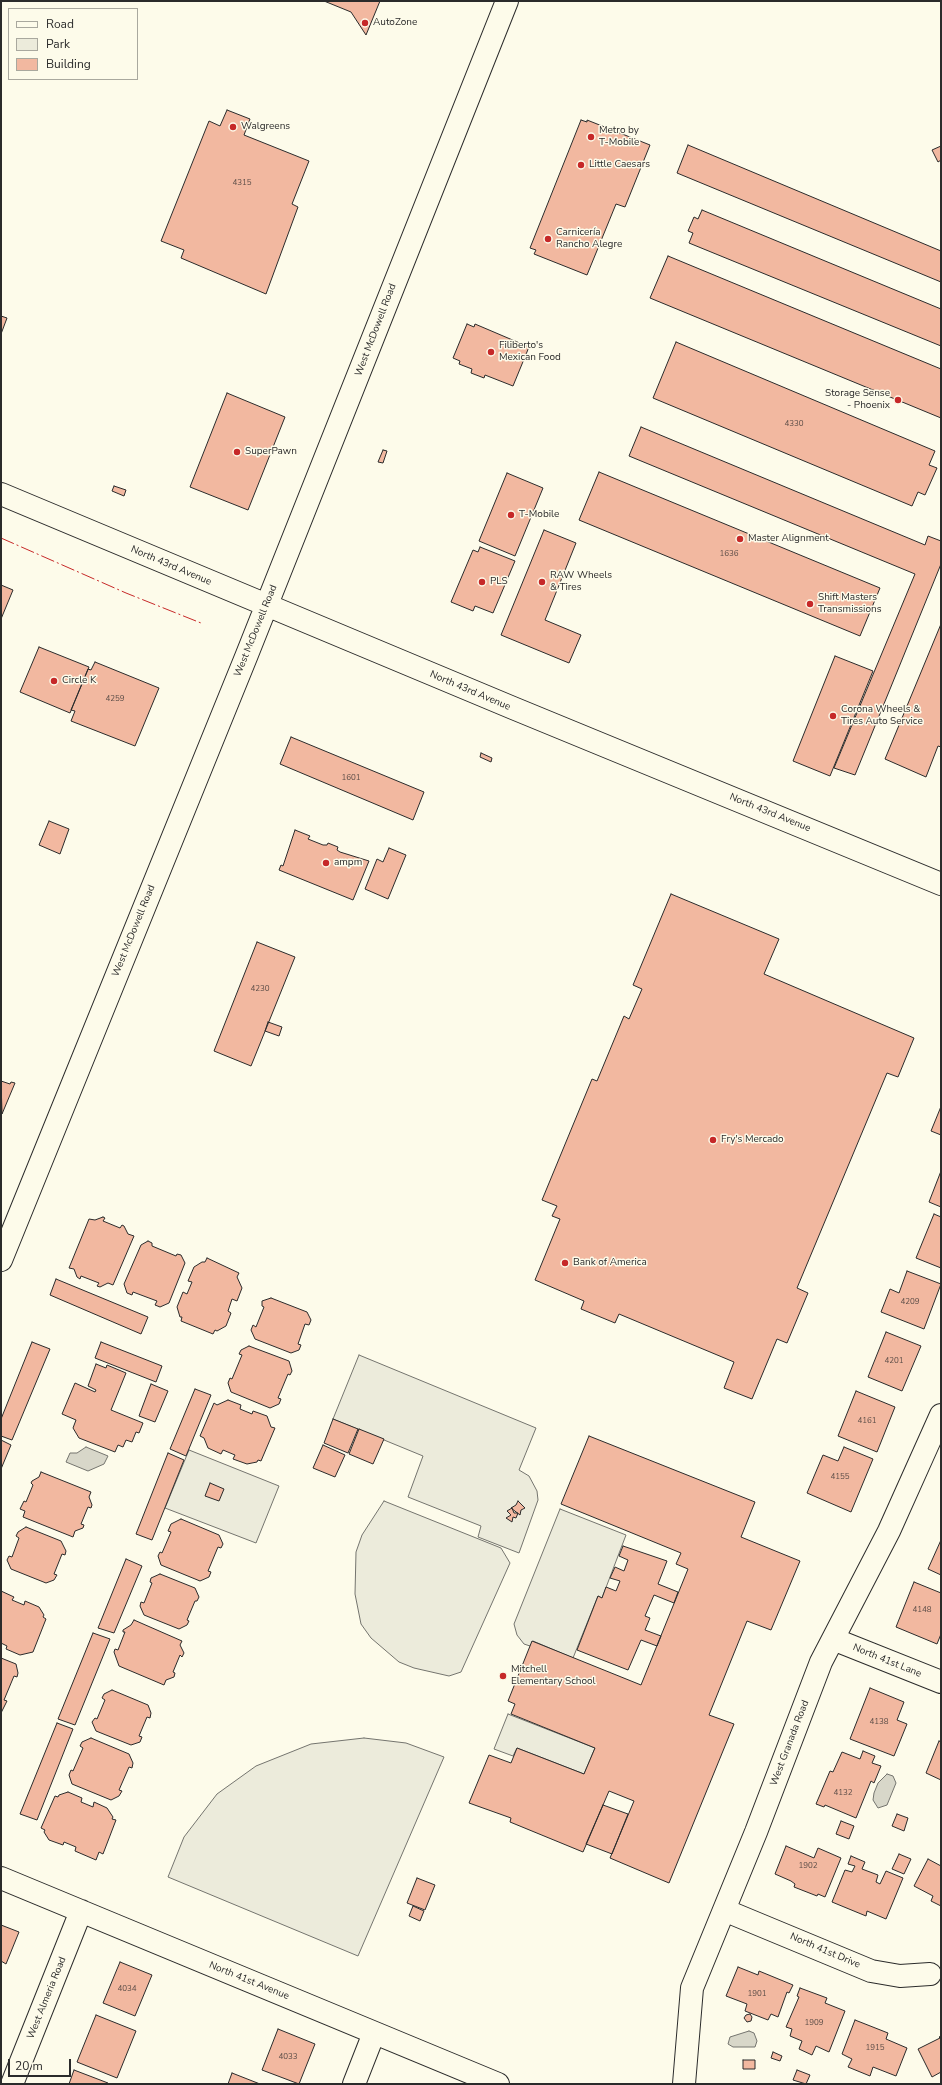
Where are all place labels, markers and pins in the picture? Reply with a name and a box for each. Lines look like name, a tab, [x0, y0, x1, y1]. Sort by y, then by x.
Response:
place label: AutoZone	[373, 17, 417, 29]
marker: AutoZone	[360, 18, 370, 28]
place label: Walgreens	[241, 121, 290, 133]
marker: Walgreens	[228, 122, 238, 132]
place label: Metro by T-Mobile	[599, 125, 639, 148]
marker: Metro by T-Mobile	[586, 132, 596, 142]
place label: Little Caesars	[589, 159, 650, 171]
marker: Little Caesars	[576, 160, 586, 170]
place label: Carnicería Rancho Alegre	[556, 227, 622, 250]
marker: Carnicería Rancho Alegre	[543, 234, 553, 244]
place label: Filiberto's Mexican Food	[499, 340, 561, 364]
marker: Filiberto's Mexican Food	[486, 347, 496, 357]
place label: Storage Sense - Phoenix	[825, 388, 890, 412]
marker: Storage Sense - Phoenix	[893, 395, 903, 405]
place label: SuperPawn	[245, 446, 297, 458]
marker: SuperPawn	[232, 447, 242, 457]
place label: T-Mobile	[519, 509, 559, 521]
marker: T-Mobile	[506, 510, 516, 520]
place label: Master Alignment	[748, 533, 829, 545]
marker: Master Alignment	[735, 534, 745, 544]
place label: RAW Wheels & Tires	[550, 570, 612, 594]
place label: PLS	[490, 576, 508, 588]
marker: PLS	[477, 577, 487, 587]
marker: RAW Wheels & Tires	[537, 577, 547, 587]
place label: Shift Masters Transmissions	[818, 592, 881, 616]
marker: Shift Masters Transmissions	[805, 599, 815, 609]
place label: Circle K	[62, 675, 96, 687]
marker: Circle K	[49, 676, 59, 686]
place label: Corona Wheels & Tires Auto Service	[841, 704, 923, 728]
marker: Corona Wheels & Tires Auto Service	[828, 711, 838, 721]
place label: ampm	[334, 857, 362, 869]
marker: ampm	[321, 858, 331, 868]
place label: Fry's Mercado	[721, 1134, 784, 1146]
marker: Fry's Mercado	[708, 1135, 718, 1145]
place label: Bank of America	[573, 1257, 647, 1269]
marker: Bank of America	[560, 1258, 570, 1268]
place label: Mitchell Elementary School	[511, 1664, 596, 1688]
marker: Mitchell Elementary School	[498, 1671, 508, 1681]

